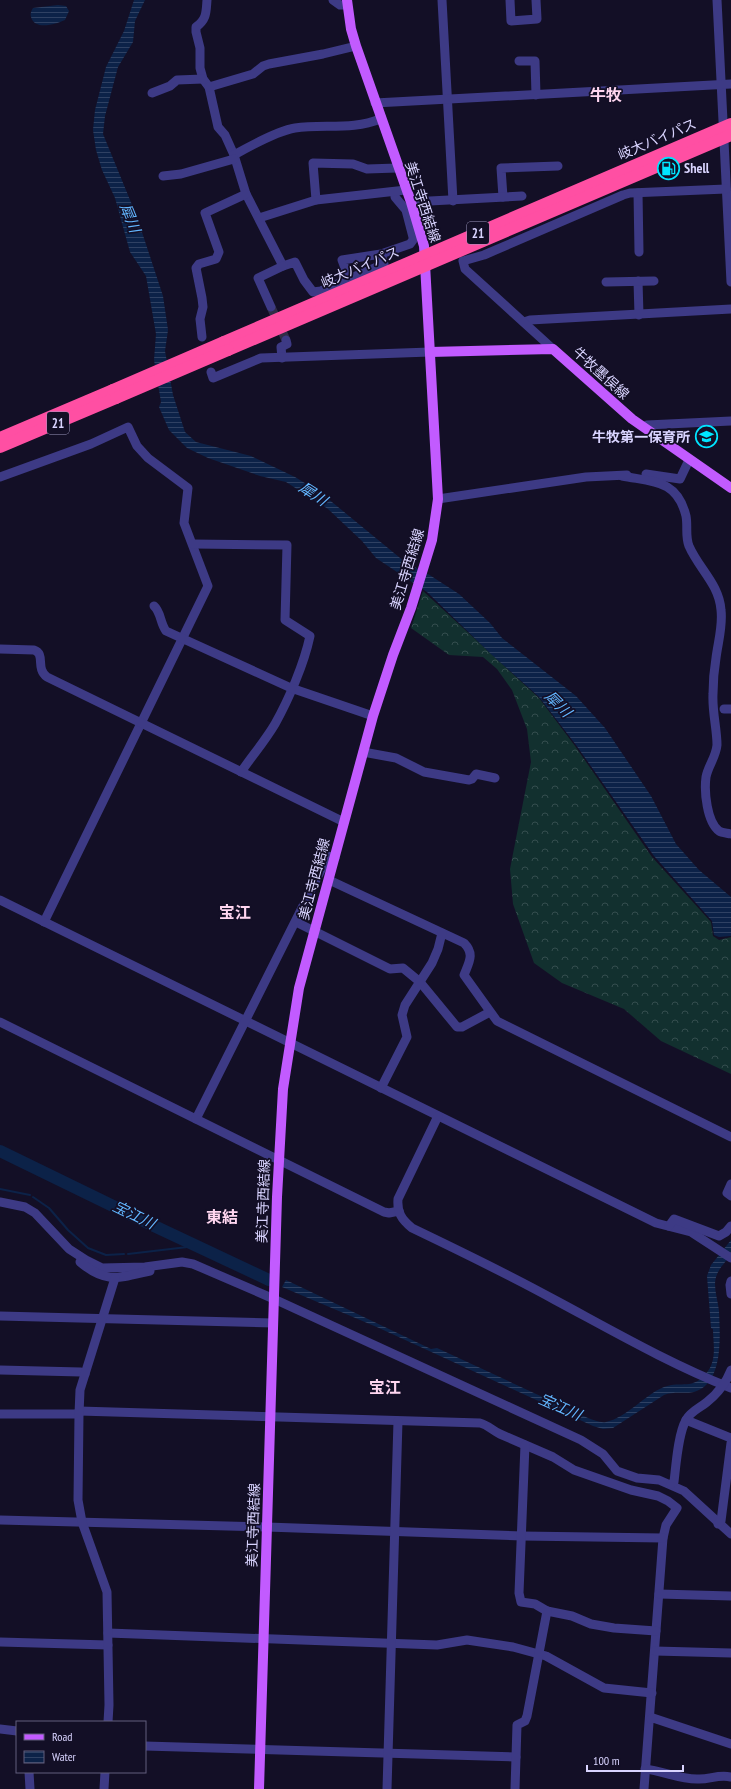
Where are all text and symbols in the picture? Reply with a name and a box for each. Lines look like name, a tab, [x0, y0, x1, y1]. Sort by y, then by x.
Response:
district label: 牛牧	[590, 85, 622, 105]
street label: 岐大バイパス	[615, 114, 699, 164]
fuel station icon: Shell	[655, 155, 681, 181]
street label: 美江寺西結線	[401, 159, 445, 245]
place label: Shell	[684, 159, 710, 177]
water label: 犀川	[116, 200, 146, 237]
road number: 21	[467, 222, 489, 244]
street label: 岐大バイパス	[318, 242, 402, 292]
street label: 牛牧墨俣線	[569, 343, 633, 403]
road number: 21	[47, 412, 69, 434]
school or university icon: 牛牧第一保育所	[693, 424, 719, 450]
place label: 牛牧第一保育所	[592, 428, 690, 446]
water label: 犀川	[296, 477, 333, 511]
street label: 美江寺西結線	[386, 526, 428, 612]
water label: 犀川	[541, 686, 577, 722]
street label: 美江寺西結線	[294, 836, 334, 922]
district label: 宝江	[219, 902, 251, 922]
street label: 美江寺西結線	[253, 1159, 273, 1243]
water label: 宝江川	[110, 1196, 160, 1234]
district label: 東結	[206, 1207, 238, 1227]
district label: 宝江	[369, 1377, 401, 1397]
water label: 宝江川	[536, 1389, 586, 1425]
street label: 美江寺西結線	[243, 1483, 263, 1567]
legend	[16, 1721, 146, 1773]
text: Road	[52, 1729, 72, 1744]
scale bar	[587, 1747, 683, 1773]
text: Water	[52, 1749, 77, 1764]
text: 100 m	[593, 1753, 620, 1768]

